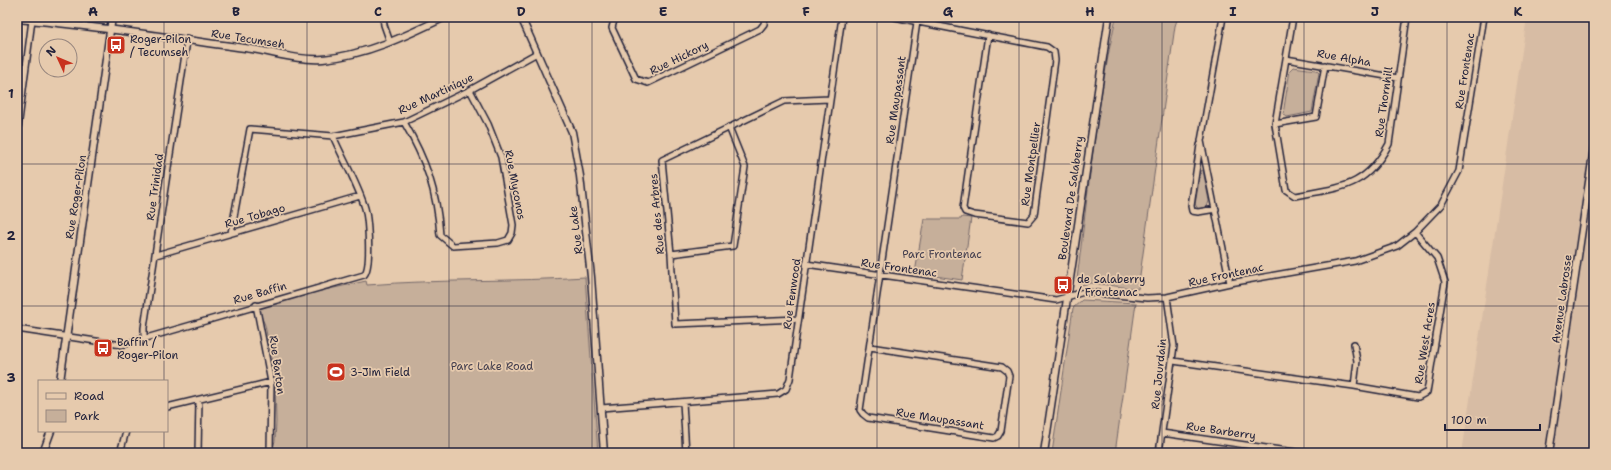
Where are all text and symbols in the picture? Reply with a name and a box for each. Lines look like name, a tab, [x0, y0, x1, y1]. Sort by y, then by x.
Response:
text: A	[88, 3, 98, 20]
text: B	[232, 3, 240, 20]
text: C	[374, 3, 382, 20]
text: D	[516, 3, 526, 20]
text: E	[659, 3, 668, 20]
text: F	[802, 3, 810, 20]
text: G	[943, 3, 954, 20]
text: H	[1085, 3, 1095, 20]
text: I	[1229, 3, 1237, 20]
text: J	[1371, 3, 1379, 20]
text: K	[1514, 3, 1523, 20]
street label: Rue Tecumseh	[210, 26, 286, 52]
street label: Rue Frontenac	[1452, 31, 1478, 110]
place label: Roger-Pilon / Tecumseh	[130, 32, 192, 60]
bus stop icon: Roger-Pilon / Tecumseh	[105, 34, 127, 56]
street label: Rue Hickory	[647, 37, 711, 79]
north arrow	[38, 38, 78, 78]
text: N	[43, 43, 60, 60]
street label: Rue Alpha	[1316, 46, 1372, 70]
street label: Rue Maupassant	[882, 55, 910, 145]
street label: Rue Thornhill	[1372, 65, 1396, 138]
street label: Rue Martinique	[396, 70, 476, 118]
text: 1	[8, 85, 14, 102]
street label: Rue Montpellier	[1018, 121, 1044, 207]
street label: Boulevard De Salaberry	[1055, 135, 1087, 261]
street label: Rue Myconos	[501, 149, 529, 221]
street label: Rue Trinidad	[143, 153, 167, 221]
street label: Rue Roger-Pilon	[62, 154, 90, 240]
street label: Rue des Arbres	[646, 173, 668, 255]
street label: Rue Tobago	[223, 200, 287, 232]
street label: Rue Lake	[566, 205, 586, 255]
text: 2	[6, 227, 16, 244]
park label: Parc Frontenac	[902, 247, 982, 262]
street label: Avenue Labrosse	[1548, 254, 1576, 344]
street label: Rue Frontenac	[860, 255, 939, 281]
street label: Rue Fenwood	[780, 257, 804, 331]
street label: Rue Frontenac	[1187, 260, 1266, 290]
place label: de Salaberry / Frontenac	[1077, 272, 1145, 300]
bus stop icon: de Salaberry / Frontenac	[1052, 274, 1074, 296]
street label: Rue Baffin	[232, 278, 289, 308]
street label: Rue West Acres	[1411, 301, 1439, 385]
place label: Baffin / Roger-Pilon	[117, 335, 179, 363]
street label: Rue Barton	[265, 335, 289, 396]
bus stop icon: Baffin / Roger-Pilon	[92, 337, 114, 359]
street label: Rue Jourdain	[1148, 338, 1170, 410]
park label: Parc Lake Road	[451, 359, 533, 374]
sports icon: 3-Jim Field	[325, 361, 347, 383]
place label: 3-Jim Field	[350, 365, 410, 380]
text: 3	[6, 369, 16, 386]
legend	[38, 380, 168, 432]
text: Road	[74, 388, 105, 404]
street label: Rue Maupassant	[895, 405, 985, 433]
scale bar	[1445, 406, 1540, 432]
text: Park	[74, 408, 100, 424]
text: 100 m	[1451, 412, 1487, 428]
street label: Rue Barberry	[1185, 419, 1257, 443]

